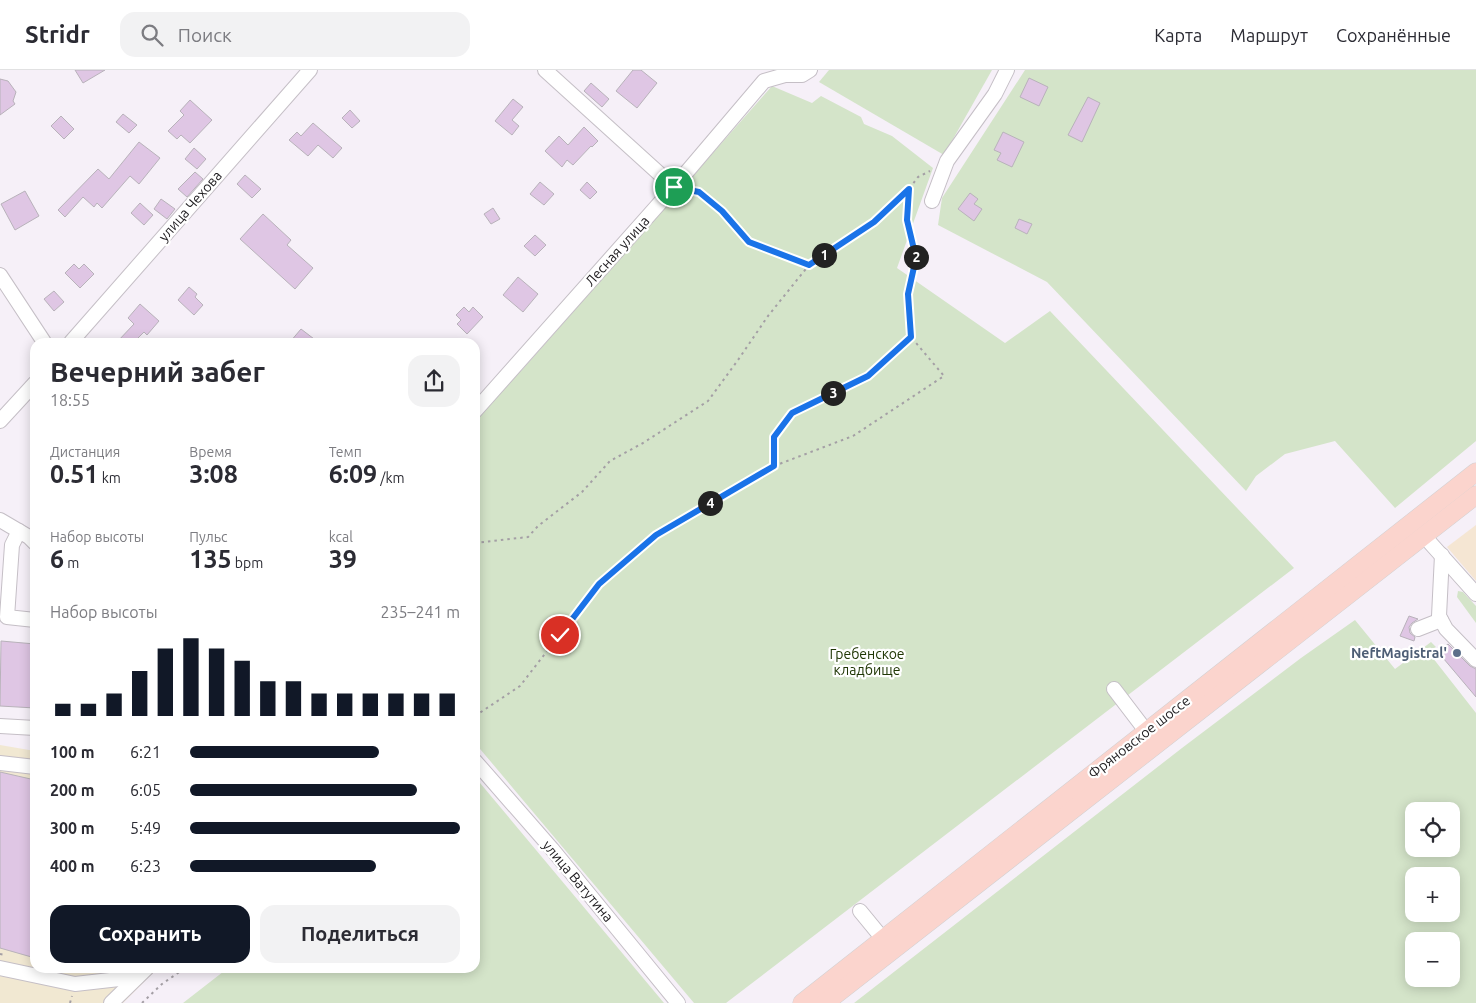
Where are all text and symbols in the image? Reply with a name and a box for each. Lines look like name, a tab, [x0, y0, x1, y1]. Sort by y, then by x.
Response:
search box	[120, 12, 470, 57]
text: Stridr	[25, 21, 90, 48]
icon: search	[138, 21, 166, 49]
text: Поиск	[178, 24, 232, 46]
text: Карта	[1154, 25, 1202, 45]
text: Маршрут	[1230, 25, 1308, 45]
text: Сохранённые	[1336, 25, 1451, 45]
pin	[653, 166, 695, 208]
street label: улица Чехова	[155, 168, 225, 244]
icon: arrive	[660, 173, 688, 201]
street label: Лесная улица	[581, 213, 653, 289]
pin: 1	[812, 242, 836, 268]
pin: 2	[904, 244, 928, 270]
text: 1	[821, 247, 828, 263]
text: 2	[913, 249, 920, 265]
button: share	[408, 355, 460, 407]
text: Вечерний забег	[50, 356, 265, 387]
pin: 3	[820, 380, 846, 406]
text: 3	[830, 385, 837, 401]
text: 18:55	[50, 391, 90, 409]
text: Дистанция	[50, 444, 120, 460]
text: Время	[189, 444, 232, 460]
text: Темп	[329, 444, 362, 460]
text: 0.51	[50, 460, 98, 488]
text: 3:08	[189, 460, 238, 488]
text: 6:09	[329, 460, 377, 488]
text: km	[98, 470, 121, 486]
text: /km	[377, 470, 405, 486]
pin: 4	[698, 490, 722, 516]
text: 4	[707, 495, 714, 511]
text: Набор высоты	[50, 529, 144, 545]
text: Пульс	[189, 529, 227, 545]
text: kcal	[329, 529, 353, 545]
text: 6	[50, 545, 64, 573]
text: 135	[189, 545, 232, 573]
text: 39	[329, 545, 357, 573]
text: m	[64, 555, 79, 571]
text: bpm	[232, 555, 263, 571]
text: Набор высоты	[50, 603, 158, 621]
text: 235–241 m	[380, 603, 460, 621]
pin	[539, 614, 581, 656]
icon: check	[546, 621, 574, 649]
place label: NeftMagistral'	[1351, 645, 1447, 661]
park label: Гребенское кладбище	[829, 646, 905, 678]
marker: NeftMagistral'	[1451, 647, 1463, 659]
street label: Фряновское шоссе	[1085, 692, 1193, 782]
text: 100 m	[50, 743, 95, 761]
text: 6:21	[130, 743, 161, 761]
text: 200 m	[50, 781, 95, 799]
text: 6:05	[130, 781, 161, 799]
map controls	[1405, 802, 1460, 987]
button: locate	[1405, 802, 1460, 857]
text: 300 m	[50, 819, 95, 837]
text: 5:49	[130, 819, 161, 837]
street label: улица Ватутина	[539, 837, 617, 925]
text: 400 m	[50, 857, 95, 875]
text: 6:23	[130, 857, 161, 875]
button: +	[1405, 867, 1460, 922]
button: Сохранить	[50, 905, 250, 963]
button: Поделиться	[260, 905, 460, 963]
button: −	[1405, 932, 1460, 987]

